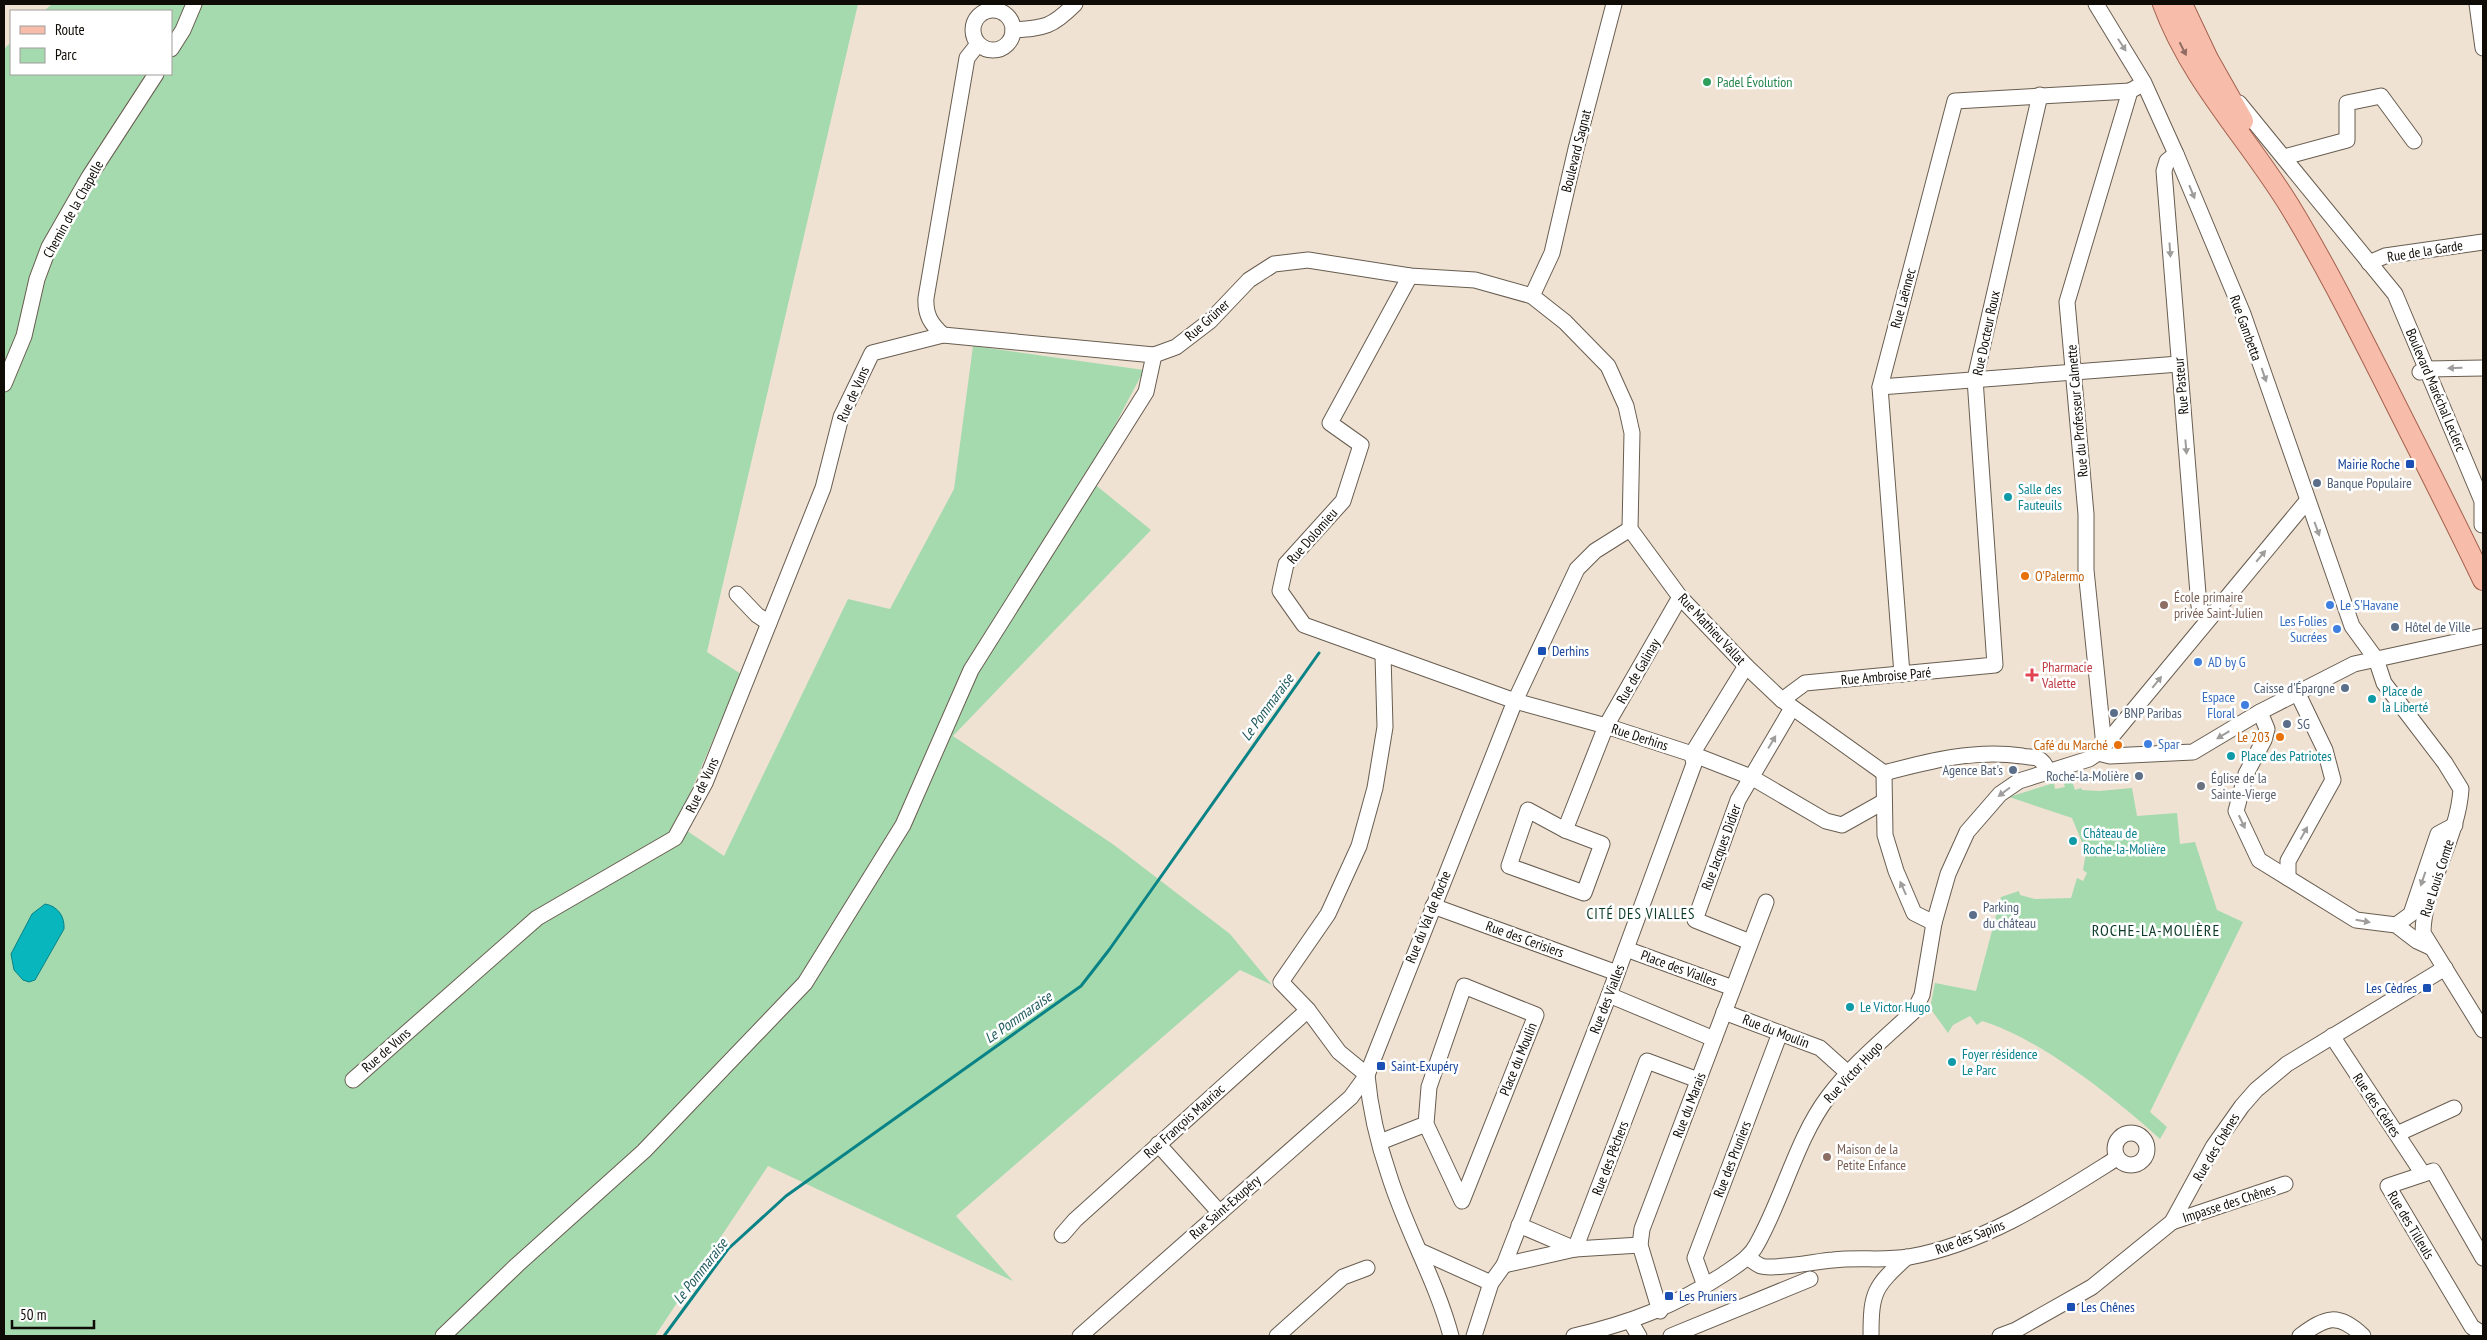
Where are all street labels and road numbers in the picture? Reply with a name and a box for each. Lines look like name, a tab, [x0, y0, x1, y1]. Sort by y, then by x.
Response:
street label: Boulevard Sagnat	[1557, 108, 1595, 194]
street label: Chemin de la Chapelle	[39, 157, 107, 261]
street label: Rue de la Garde	[2386, 236, 2464, 266]
street label: Rue Laënnec	[1886, 266, 1920, 330]
street label: Rue Docteur Roux	[1968, 289, 2004, 377]
street label: Rue Gambetta	[2226, 293, 2266, 363]
street label: Rue Grüner	[1181, 295, 1233, 345]
street label: Boulevard Maréchal Leclerc	[2402, 326, 2470, 454]
street label: Rue du Professeur Calmette	[2062, 344, 2092, 478]
street label: Rue Pasteur	[2170, 357, 2192, 415]
street label: Rue de Vuns	[833, 363, 873, 425]
street label: Rue Dolomieu	[1283, 504, 1341, 568]
street label: Rue Mathieu Vallat	[1674, 590, 1750, 669]
street label: Rue de Galinay	[1612, 635, 1664, 707]
street label: Rue Ambroise Paré	[1840, 663, 1932, 689]
street label: Rue Derhins	[1609, 719, 1671, 755]
street label: Rue de Vuns	[681, 754, 723, 815]
street label: Rue Jacques Didier	[1697, 801, 1745, 892]
street label: Rue Louis Comte	[2416, 837, 2458, 919]
street label: Rue du Val de Roche	[1401, 868, 1455, 966]
street label: Rue des Cerisiers	[1483, 917, 1567, 962]
street label: Place des Vialles	[1638, 946, 1720, 990]
street label: Rue des Vialles	[1586, 961, 1629, 1036]
street label: Rue du Moulin	[1740, 1010, 1812, 1052]
street label: Place du Moulin	[1495, 1020, 1541, 1098]
street label: Rue de Vuns	[358, 1024, 414, 1076]
street label: Rue Victor Hugo	[1820, 1037, 1886, 1107]
street label: Rue du Marais	[1668, 1070, 1710, 1140]
street label: Rue des Cèdres	[2349, 1070, 2405, 1141]
street label: Rue François Mauriac	[1140, 1080, 1228, 1162]
street label: Rue des Chênes	[2189, 1110, 2243, 1184]
street label: Rue des Pêchers	[1588, 1118, 1633, 1198]
street label: Rue des Pruniers	[1709, 1118, 1755, 1200]
street label: Rue Saint-Exupéry	[1186, 1171, 1265, 1243]
street label: Impasse des Chênes	[2180, 1179, 2278, 1227]
street label: Rue des Tilleuls	[2384, 1188, 2439, 1263]
street label: Rue des Sapins	[1933, 1215, 2007, 1258]

